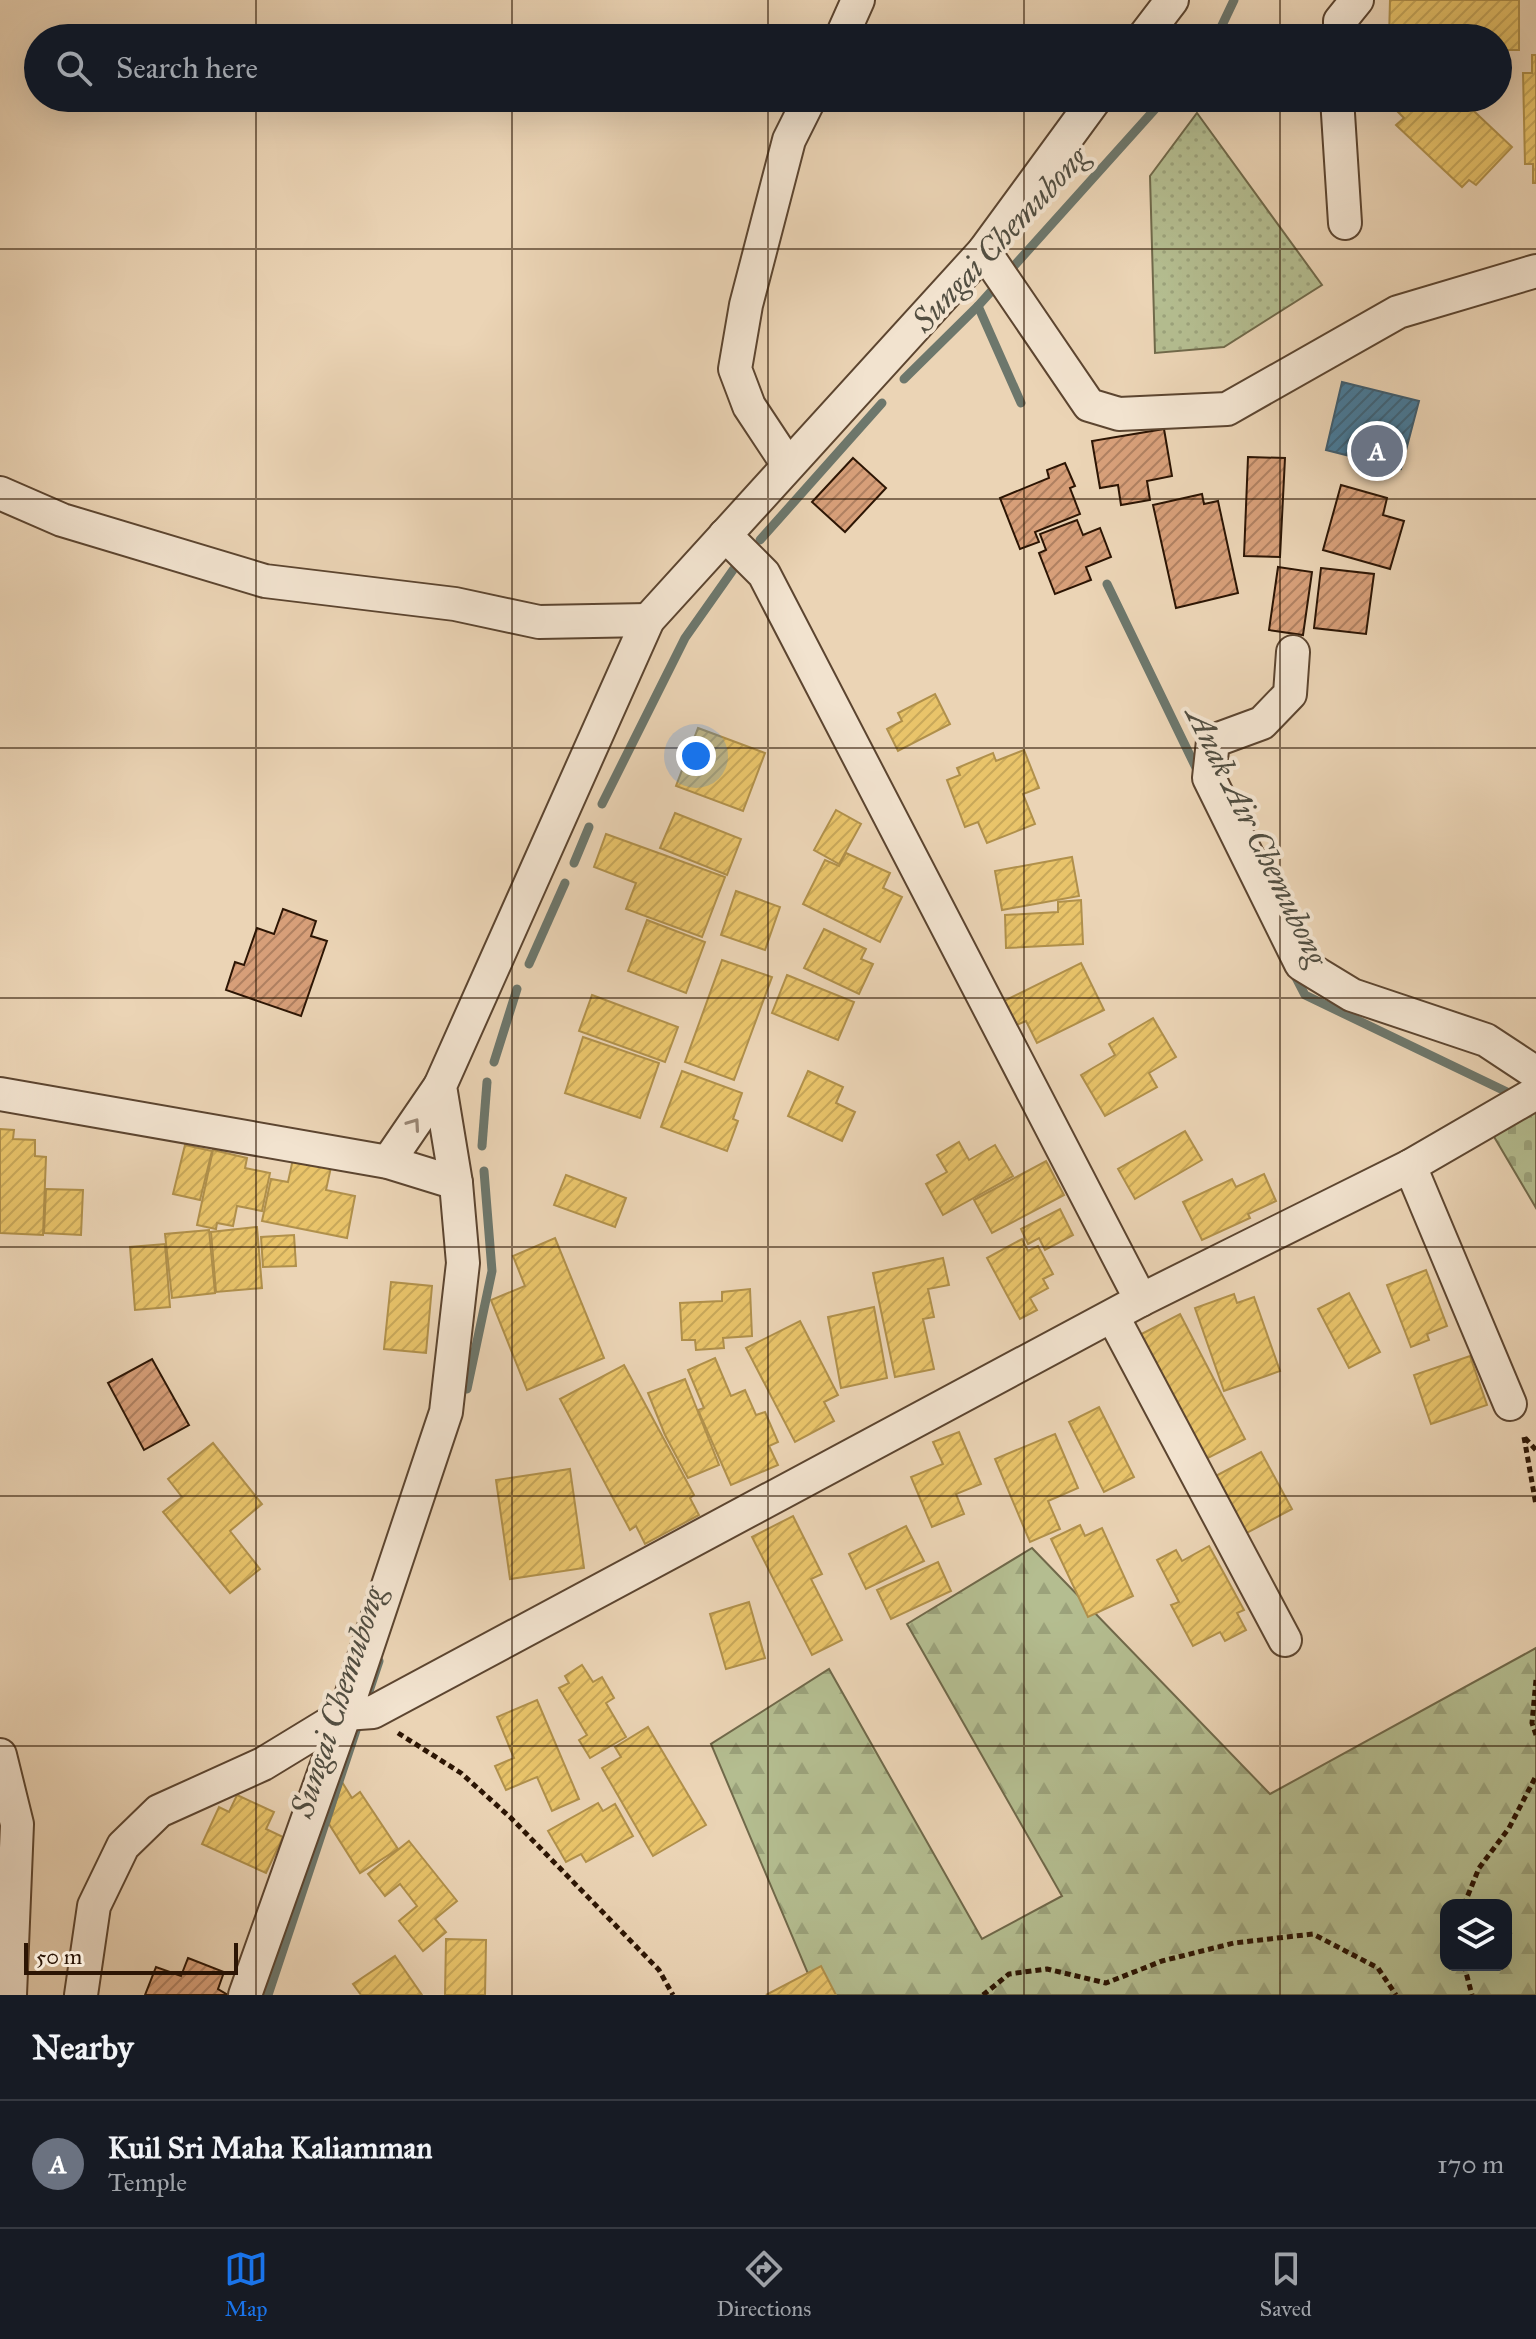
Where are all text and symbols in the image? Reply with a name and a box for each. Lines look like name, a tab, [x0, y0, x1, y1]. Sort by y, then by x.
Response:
search box	[24, 24, 1512, 112]
icon: search	[52, 46, 96, 90]
text: Search here	[116, 50, 258, 86]
water label: Sungai Chemubong	[903, 136, 1097, 341]
pin: A	[1351, 421, 1403, 481]
water label: Anak Air Chemubong	[1176, 698, 1337, 973]
your location	[676, 736, 716, 776]
one-way arrow	[404, 1118, 419, 1132]
water label: Sungai Chemubong	[282, 1580, 394, 1823]
map controls	[1440, 1899, 1512, 1971]
button: layers	[1440, 1899, 1512, 1971]
scale bar	[24, 1939, 238, 1975]
text: 50 m	[36, 1943, 82, 1970]
text: Nearby	[32, 2027, 134, 2068]
text: Kuil Sri Maha Kaliamman	[108, 2130, 433, 2166]
text: A	[49, 2148, 67, 2180]
text: 170 m	[1437, 2148, 1504, 2180]
text: Temple	[108, 2166, 187, 2198]
tab: Map	[224, 2247, 268, 2322]
tab: Directions	[716, 2247, 811, 2322]
tab: Saved	[1260, 2247, 1312, 2322]

